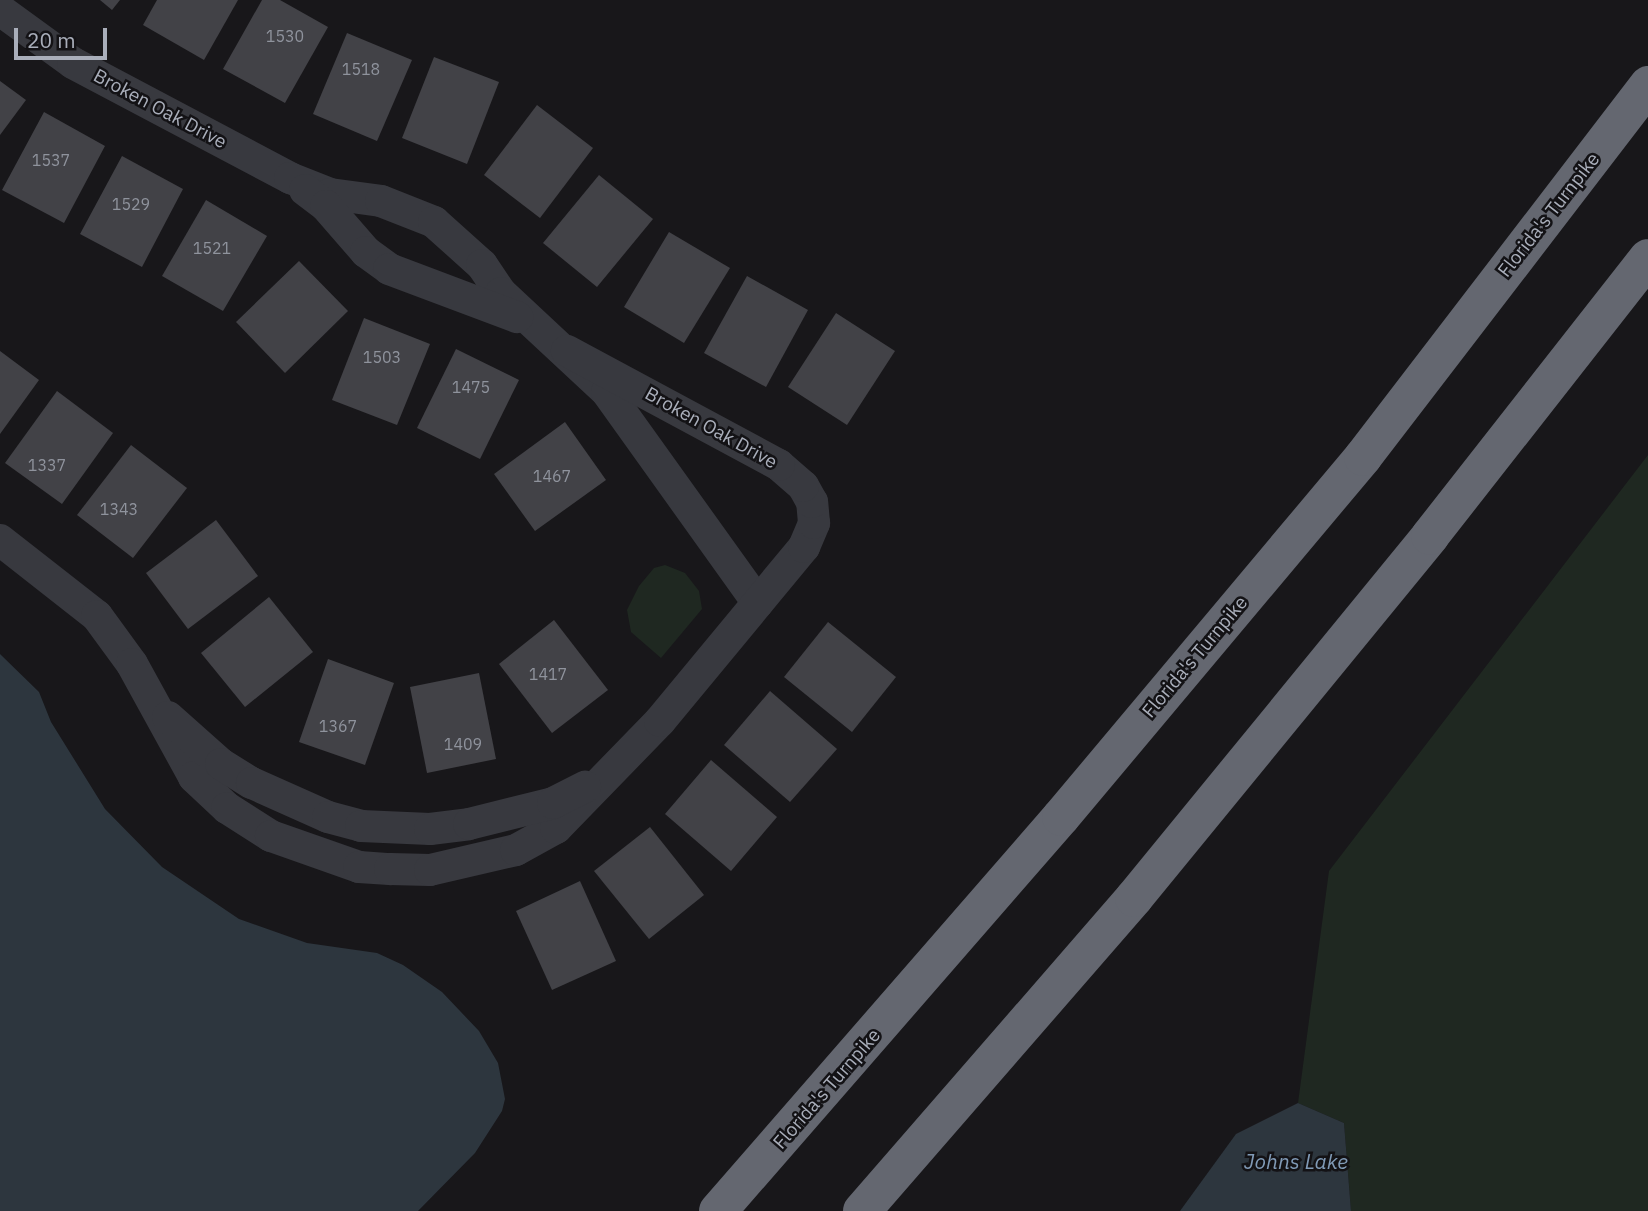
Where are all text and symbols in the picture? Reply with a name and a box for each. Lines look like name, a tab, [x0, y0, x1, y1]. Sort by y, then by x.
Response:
scale bar	[18, 14, 110, 58]
text: 20 m	[27, 26, 76, 54]
house number: 1530	[266, 26, 304, 46]
house number: 1518	[342, 59, 380, 79]
street label: Broken Oak Drive	[90, 64, 230, 154]
street label: Florida's Turnpike	[1493, 148, 1605, 282]
house number: 1537	[32, 150, 70, 170]
house number: 1529	[112, 194, 150, 214]
house number: 1521	[193, 238, 231, 258]
house number: 1503	[363, 347, 401, 367]
house number: 1475	[452, 377, 490, 397]
street label: Broken Oak Drive	[641, 382, 781, 474]
house number: 1337	[28, 455, 66, 475]
house number: 1467	[533, 466, 571, 486]
house number: 1343	[100, 499, 138, 519]
street label: Florida's Turnpike	[1138, 592, 1252, 722]
house number: 1417	[529, 664, 567, 684]
house number: 1367	[319, 716, 357, 736]
house number: 1409	[444, 734, 482, 754]
street label: Florida's Turnpike	[769, 1024, 885, 1154]
water label: Johns Lake	[1244, 1148, 1348, 1174]

